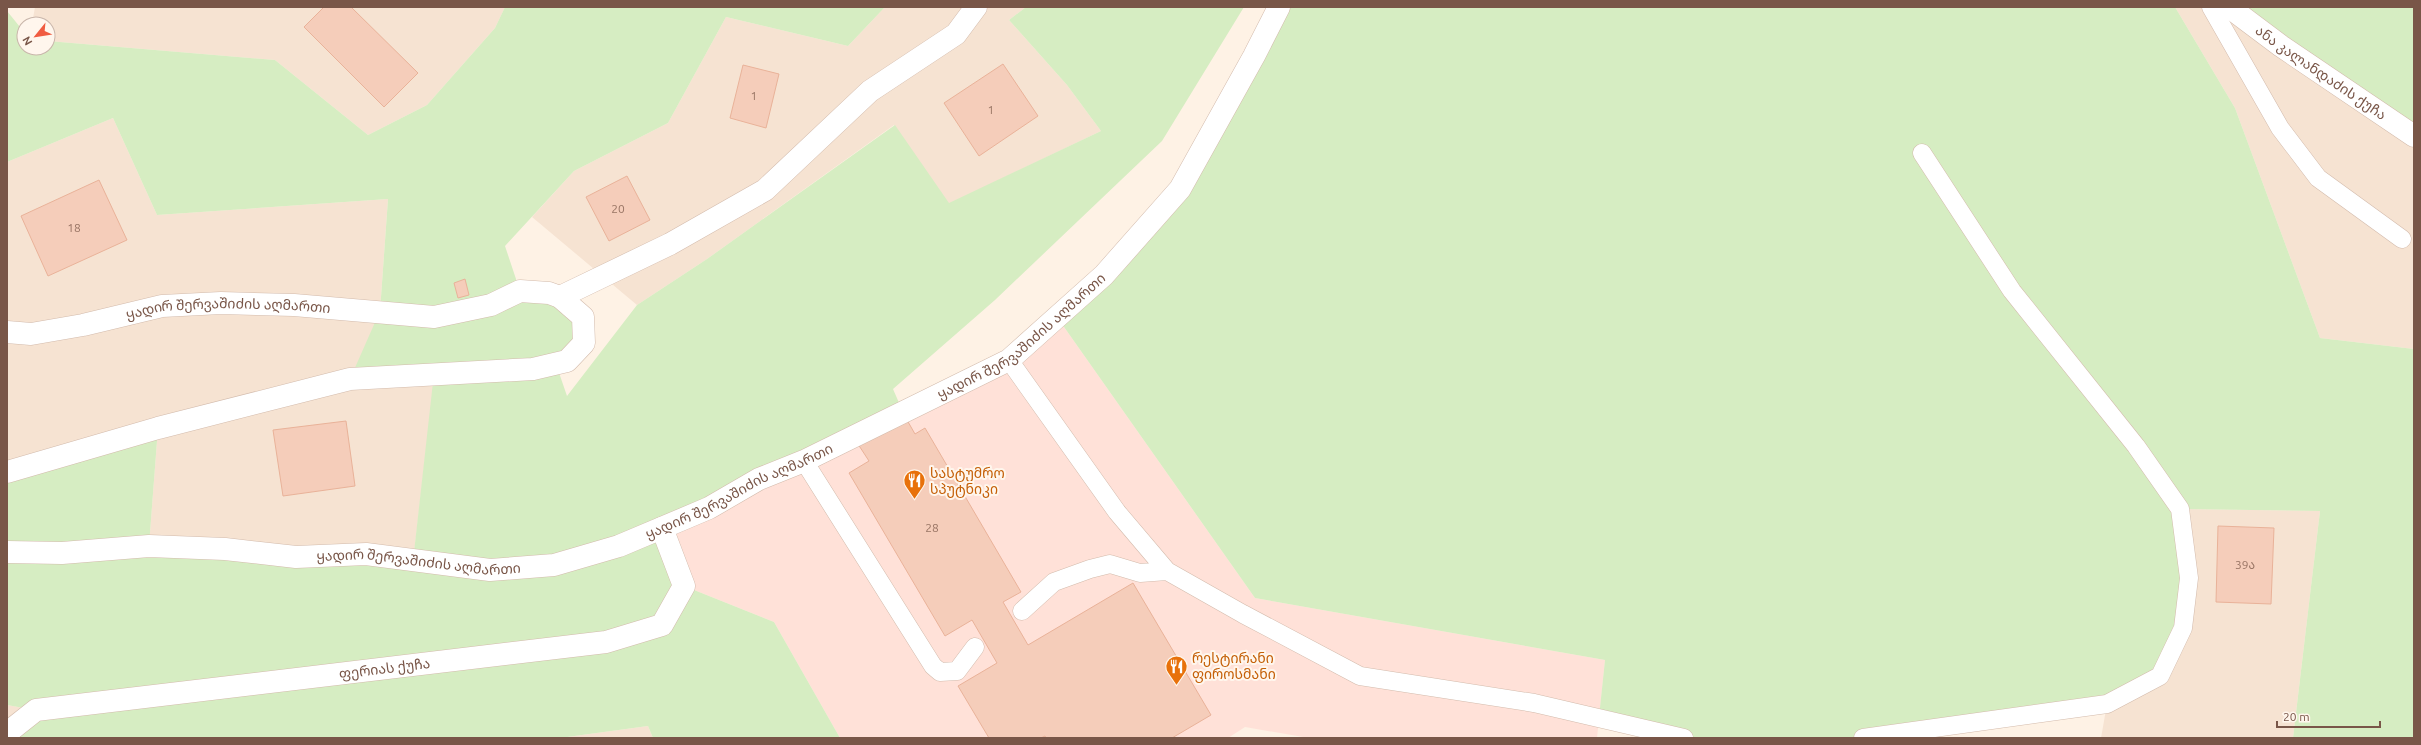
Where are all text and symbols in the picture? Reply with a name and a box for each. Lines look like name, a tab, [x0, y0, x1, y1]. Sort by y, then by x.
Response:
north arrow	[16, 16, 56, 56]
street label: ანა კალანდაძის ქუჩა	[2253, 22, 2389, 123]
text: N	[20, 34, 35, 48]
house number: 1	[751, 89, 757, 102]
house number: 1	[988, 103, 994, 116]
house number: 20	[611, 202, 625, 215]
house number: 18	[67, 221, 81, 234]
street label: ყადირ შერვაშიძის აღმართი	[935, 270, 1109, 403]
street label: ყადირ შერვაშიძის აღმართი	[124, 295, 331, 323]
street label: ყადირ შერვაშიძის აღმართი	[643, 440, 835, 543]
place label: სასტუმრო სპუტნიკი	[930, 465, 1005, 498]
restaurant icon: სასტუმრო სპუტნიკი	[902, 468, 928, 501]
house number: 28	[925, 521, 939, 534]
street label: ყადირ შერვაშიძის აღმართი	[316, 546, 521, 578]
house number: 39ა	[2235, 558, 2255, 571]
place label: რესტირანი ფიროსმანი	[1192, 650, 1276, 683]
restaurant icon: რესტირანი ფიროსმანი	[1163, 653, 1189, 686]
street label: ფერიას ქუჩა	[338, 655, 431, 683]
scale bar	[2277, 703, 2380, 729]
text: 20 m	[2283, 710, 2310, 723]

